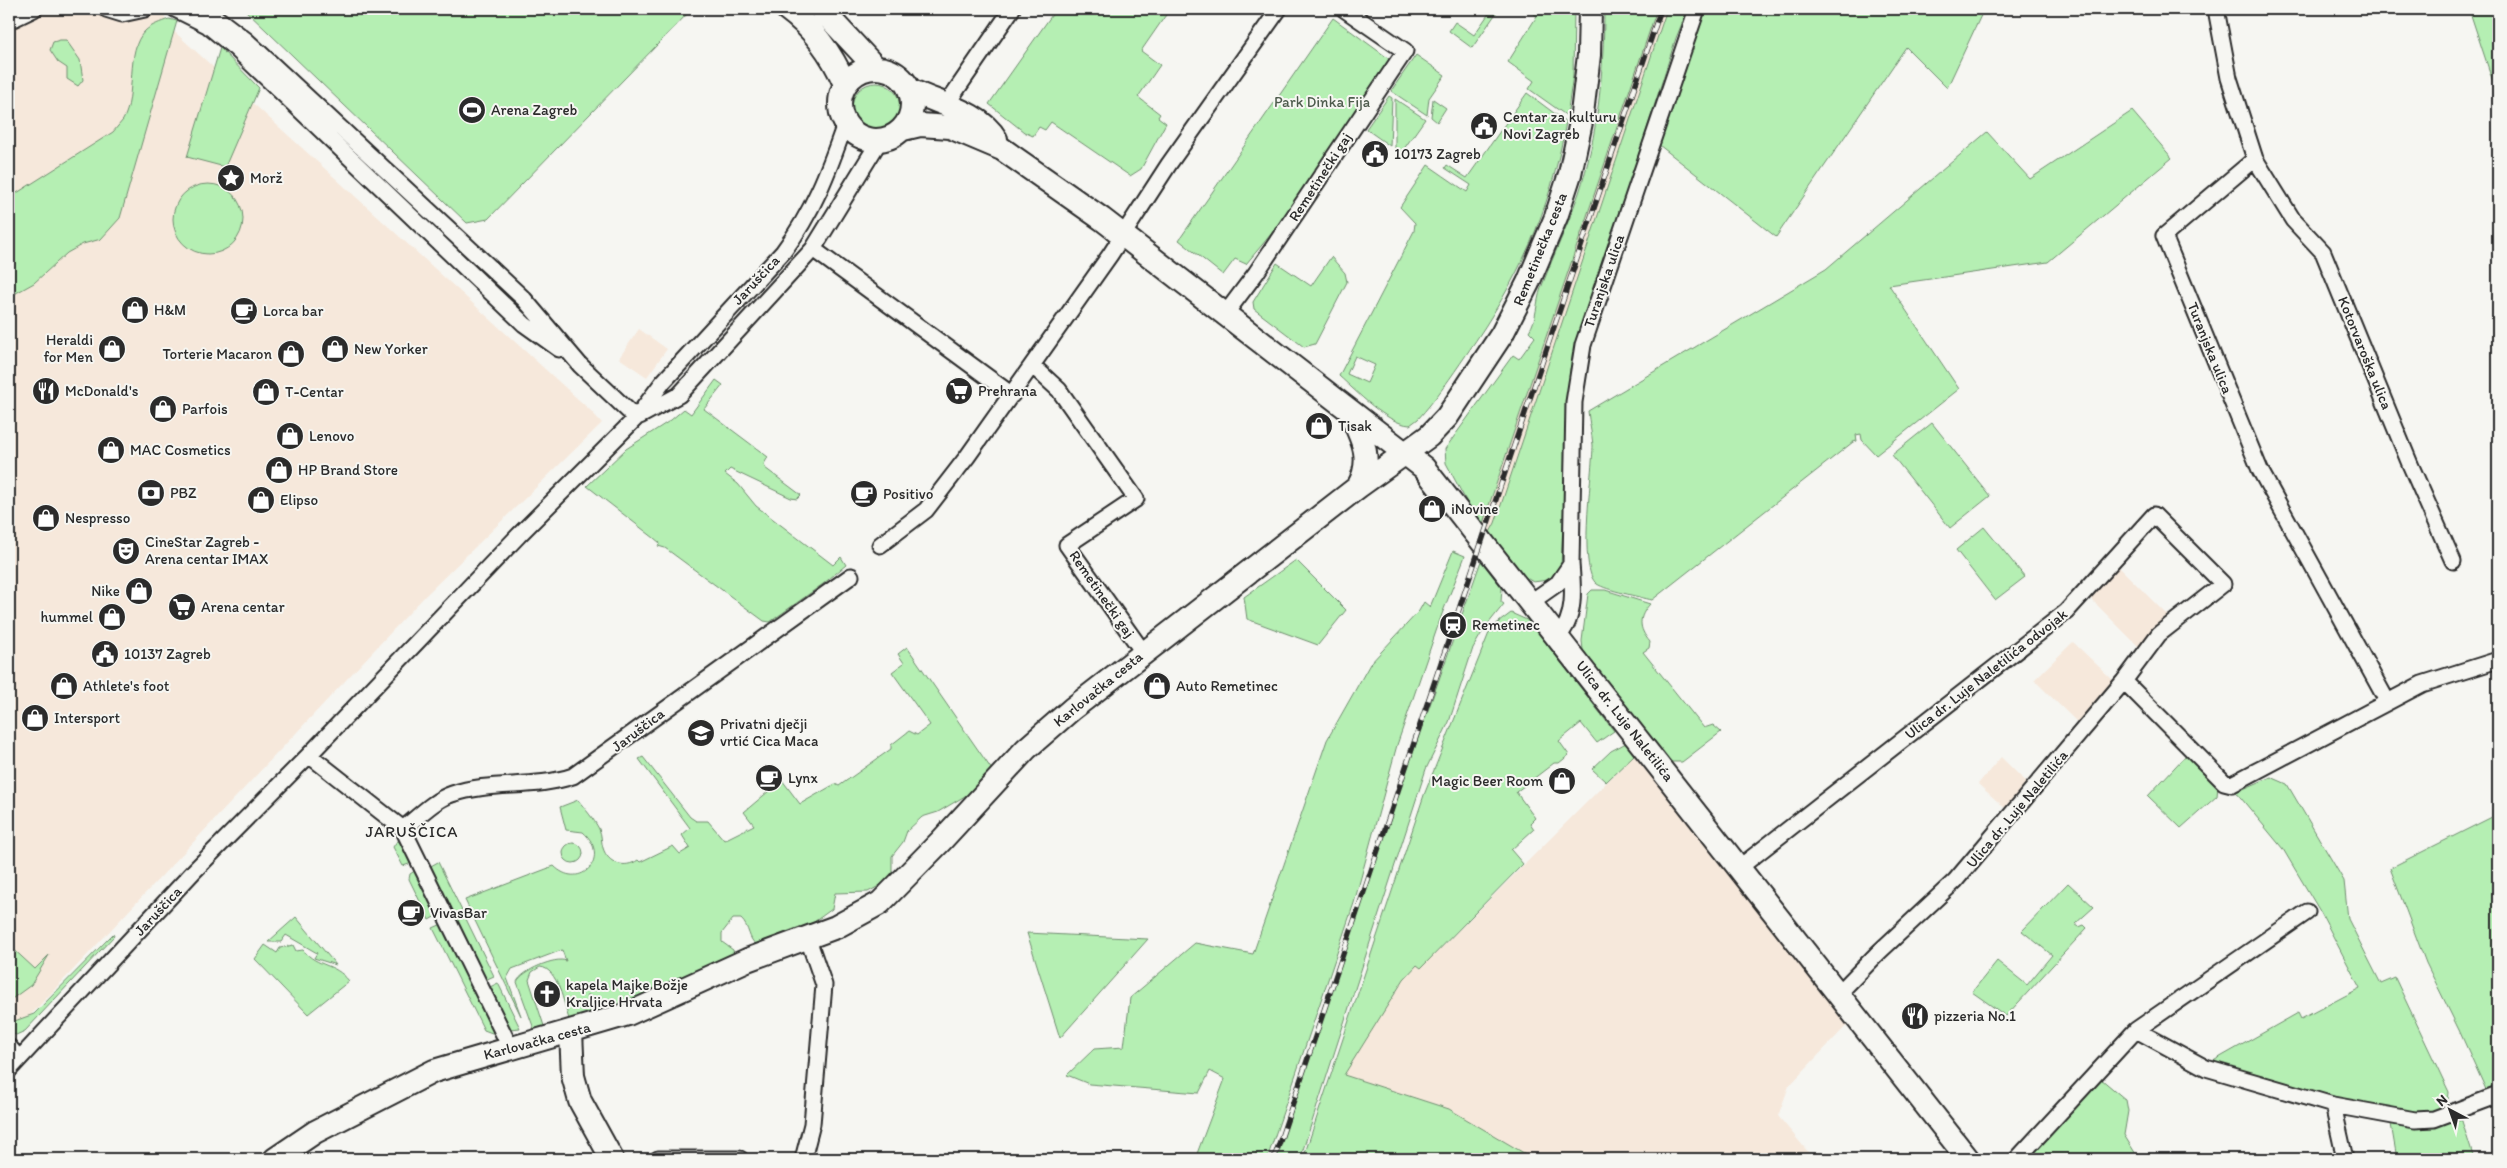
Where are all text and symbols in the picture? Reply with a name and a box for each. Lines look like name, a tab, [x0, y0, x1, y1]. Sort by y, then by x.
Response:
park label: Park Dinka Fija	[1274, 93, 1371, 111]
sports icon: Arena Zagreb	[457, 95, 487, 125]
place label: Arena Zagreb	[491, 101, 578, 119]
place label: Centar za kulturu Novi Zagreb	[1503, 108, 1617, 143]
public building icon: Centar za kulturu Novi Zagreb	[1469, 111, 1499, 141]
street label: Remetinečki gaj	[1285, 129, 1355, 225]
public building icon: 10173 Zagreb	[1360, 139, 1390, 169]
place label: 10173 Zagreb	[1394, 145, 1481, 163]
place icon: Morž	[216, 163, 246, 193]
place label: Morž	[250, 169, 282, 187]
street label: Remetinečka cesta	[1509, 189, 1571, 308]
street label: Turanjska ulica	[1580, 232, 1628, 330]
street label: Jaruščica	[729, 251, 784, 308]
street label: Kotorvaroška ulica	[2334, 294, 2396, 413]
shop icon: H&M	[120, 295, 150, 325]
cafe icon: Lorca bar	[229, 296, 259, 326]
street label: Turanjska ulica	[2183, 299, 2237, 397]
place label: H&M	[154, 301, 186, 319]
place label: Lorca bar	[263, 302, 323, 320]
place label: Heraldi for Men	[44, 331, 93, 366]
shop icon: Heraldi for Men	[97, 334, 127, 364]
shop icon: New Yorker	[320, 334, 350, 364]
shop icon: Torterie Macaron	[276, 339, 306, 369]
place label: New Yorker	[354, 340, 428, 358]
place label: Torterie Macaron	[163, 345, 272, 363]
restaurant icon: McDonald's	[31, 376, 61, 406]
supermarket icon: Prehrana	[944, 376, 974, 406]
shop icon: T-Centar	[251, 377, 281, 407]
place label: McDonald's	[65, 382, 139, 400]
place label: Prehrana	[978, 382, 1037, 400]
place label: T-Centar	[285, 383, 344, 401]
shop icon: Parfois	[148, 394, 178, 424]
place label: Parfois	[182, 400, 228, 418]
shop icon: Tisak	[1304, 411, 1334, 441]
place label: Tisak	[1338, 417, 1372, 435]
shop icon: Lenovo	[275, 421, 305, 451]
place label: Lenovo	[309, 427, 354, 445]
shop icon: MAC Cosmetics	[96, 435, 126, 465]
place label: MAC Cosmetics	[130, 441, 231, 459]
shop icon: HP Brand Store	[264, 455, 294, 485]
place label: HP Brand Store	[298, 461, 398, 479]
bank icon: PBZ	[136, 478, 166, 508]
cafe icon: Positivo	[849, 479, 879, 509]
place label: PBZ	[170, 484, 197, 502]
shop icon: Elipso	[246, 485, 276, 515]
place label: Positivo	[883, 485, 933, 503]
place label: Elipso	[280, 491, 318, 509]
shop icon: iNovine	[1417, 494, 1447, 524]
place label: iNovine	[1451, 500, 1499, 518]
shop icon: Nespresso	[31, 503, 61, 533]
place label: Nespresso	[65, 509, 130, 527]
place label: CineStar Zagreb - Arena centar IMAX	[145, 533, 268, 568]
theatre icon: CineStar Zagreb - Arena centar IMAX	[111, 536, 141, 566]
street label: Remetinečki gaj	[1065, 547, 1139, 641]
shop icon: Nike	[124, 576, 154, 606]
place label: Nike	[91, 582, 120, 600]
supermarket icon: Arena centar	[167, 592, 197, 622]
place label: Arena centar	[201, 598, 285, 616]
shop icon: hummel	[97, 602, 127, 632]
street label: Ulica dr. Luje Naletilića odvojak	[1901, 605, 2071, 743]
place label: hummel	[41, 608, 94, 626]
station icon: Remetinec	[1438, 610, 1468, 640]
place label: Remetinec	[1472, 616, 1540, 634]
public building icon: 10137 Zagreb	[90, 639, 120, 669]
place label: 10137 Zagreb	[124, 645, 211, 663]
street label: Karlovačka cesta	[1050, 647, 1147, 731]
street label: Ulica dr. Luje Naletilića	[1572, 657, 1678, 785]
shop icon: Athlete's foot	[49, 671, 79, 701]
shop icon: Auto Remetinec	[1142, 671, 1172, 701]
place label: Athlete's foot	[83, 677, 170, 695]
place label: Auto Remetinec	[1176, 677, 1278, 695]
shop icon: Intersport	[20, 703, 50, 733]
street label: Jaruščica	[608, 704, 668, 756]
place label: Intersport	[54, 709, 120, 727]
place label: Privatni dječji vrtić Cica Maca	[720, 715, 819, 750]
school or university icon: Privatni dječji vrtić Cica Maca	[686, 718, 716, 748]
street label: Ulica dr. Luje Naletilića	[1962, 746, 2072, 872]
cafe icon: Lynx	[754, 763, 784, 793]
shop icon: Magic Beer Room	[1547, 766, 1577, 796]
place label: Lynx	[788, 769, 818, 787]
place label: Magic Beer Room	[1431, 772, 1543, 790]
district label: JARUŠČICA	[366, 822, 458, 841]
street label: Jaruščica	[131, 882, 186, 939]
cafe icon: VivasBar	[396, 898, 426, 928]
place label: VivasBar	[430, 904, 487, 922]
place label: kapela Majke Božje Kraljice Hrvata	[566, 976, 688, 1011]
church icon: kapela Majke Božje Kraljice Hrvata	[532, 979, 562, 1009]
restaurant icon: pizzeria No.1	[1900, 1001, 1930, 1031]
place label: pizzeria No.1	[1934, 1007, 2016, 1025]
street label: Karlovačka cesta	[482, 1018, 593, 1064]
north arrow	[2424, 1086, 2474, 1136]
text: N	[2433, 1091, 2451, 1110]

